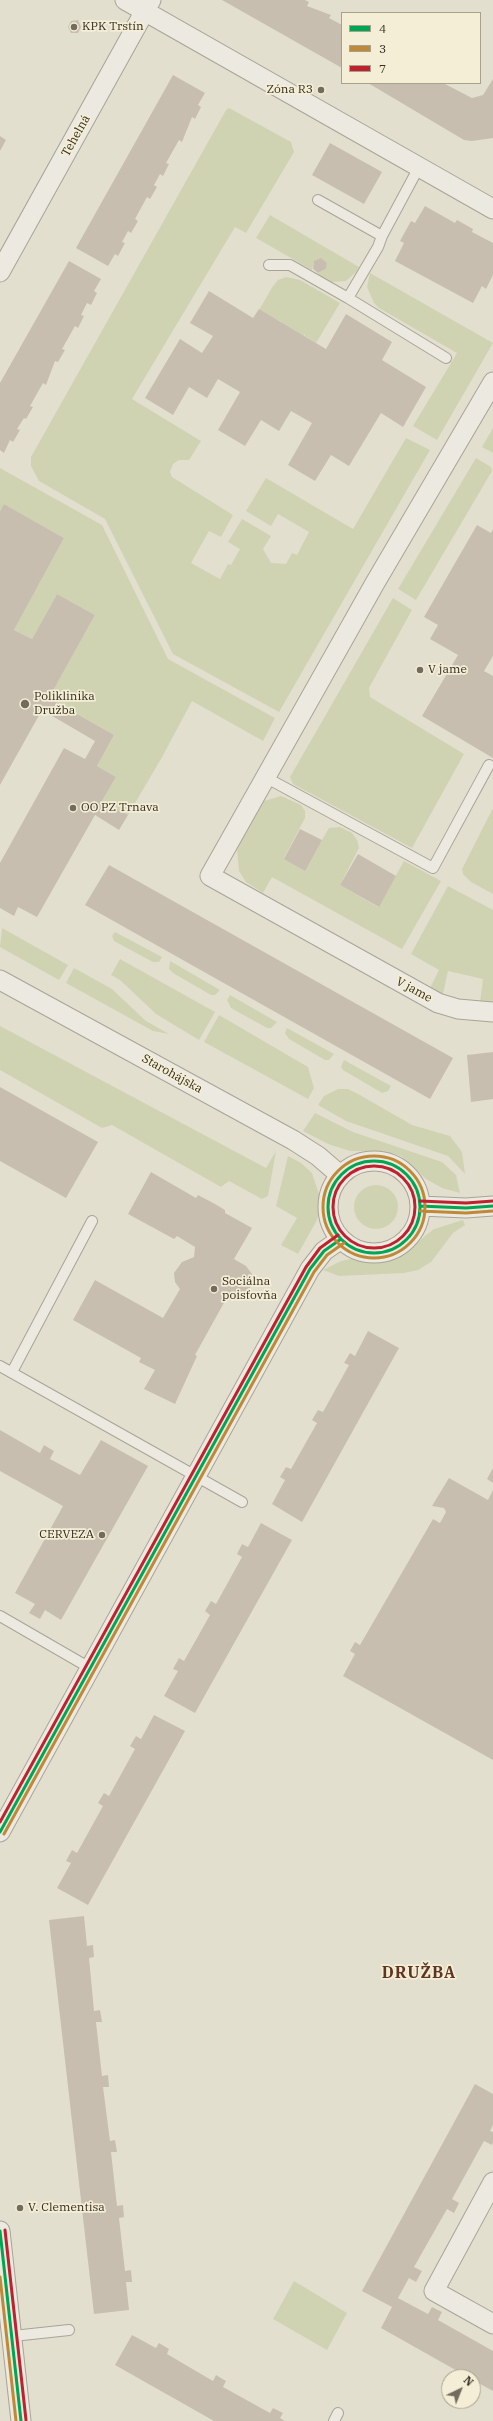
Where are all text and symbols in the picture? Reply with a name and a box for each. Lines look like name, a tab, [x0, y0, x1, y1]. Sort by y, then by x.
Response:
legend	[341, 12, 481, 84]
place label: KPK Trstín	[82, 20, 144, 34]
text: 4	[379, 21, 386, 36]
marker: KPK Trstín	[69, 22, 79, 32]
text: 3	[379, 41, 386, 56]
text: 7	[379, 61, 386, 76]
place label: Zóna R3	[266, 83, 313, 97]
marker: Zóna R3	[316, 85, 326, 95]
street label: Tehelná	[59, 113, 93, 159]
place label: V jame	[428, 663, 467, 677]
marker: V jame	[415, 665, 425, 675]
place label: Poliklinika Družba	[34, 690, 95, 718]
marker: Poliklinika Družba	[19, 698, 31, 710]
place label: OO PZ Trnava	[81, 801, 159, 815]
marker: OO PZ Trnava	[68, 803, 78, 813]
street label: V jame	[394, 974, 434, 1006]
street label: Starohájska	[139, 1051, 205, 1097]
place label: Sociálna poisťovňa	[222, 1275, 277, 1303]
marker: Sociálna poisťovňa	[209, 1284, 219, 1294]
place label: CERVEZA	[39, 1528, 94, 1542]
marker: CERVEZA	[97, 1530, 107, 1540]
district label: DRUŽBA	[382, 1963, 456, 1983]
place label: V. Clementisa	[28, 2201, 105, 2215]
marker: V. Clementisa	[15, 2203, 25, 2213]
north arrow	[441, 2369, 481, 2409]
text: N	[461, 2373, 476, 2389]

